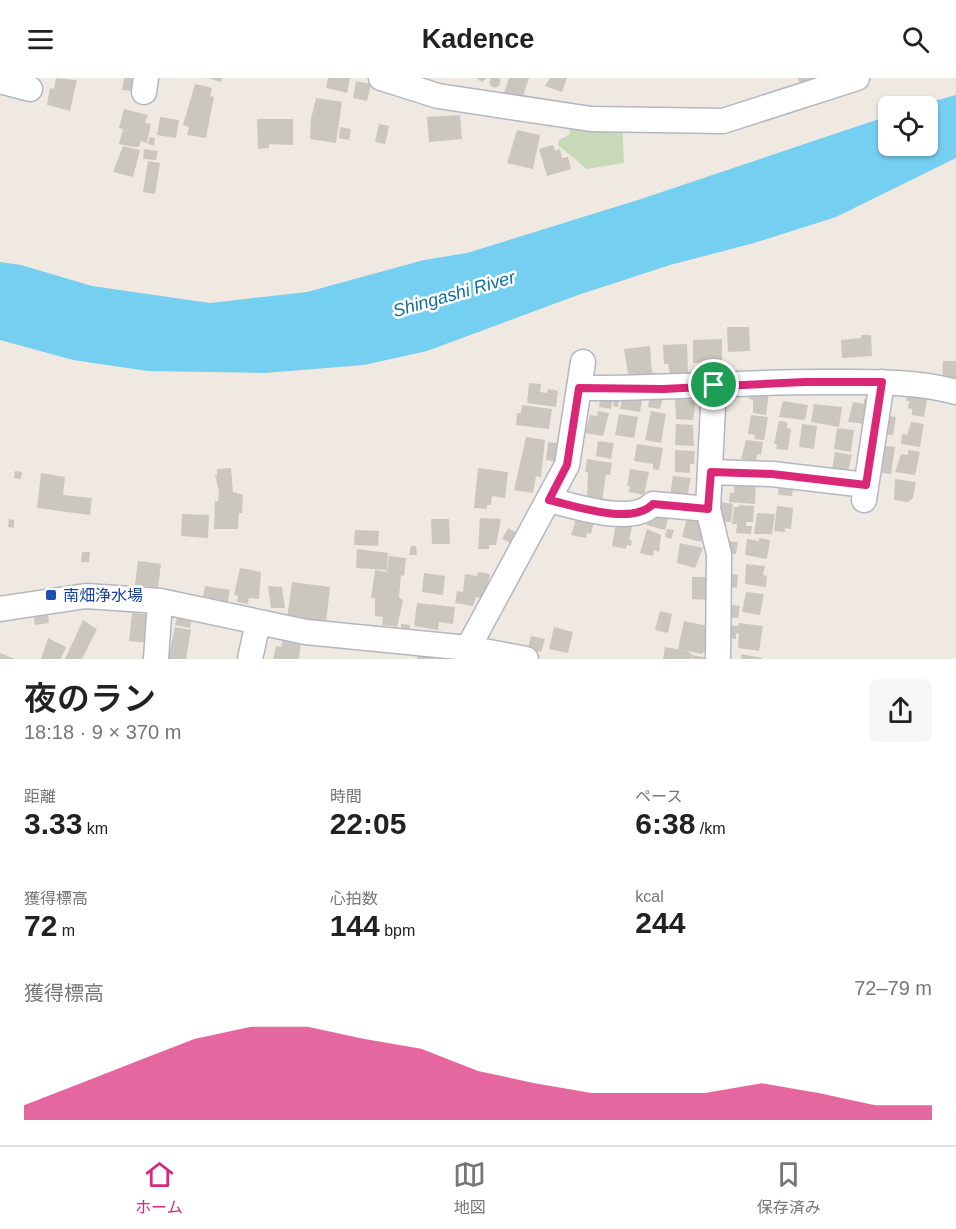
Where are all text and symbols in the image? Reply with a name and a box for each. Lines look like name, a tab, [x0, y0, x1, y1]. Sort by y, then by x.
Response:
icon: menu	[24, 23, 57, 56]
icon: search	[899, 23, 932, 56]
text: Kadence	[422, 24, 534, 54]
map controls	[878, 96, 938, 156]
button: locate	[878, 96, 938, 156]
water label: Shingashi River	[391, 267, 518, 321]
pin	[688, 359, 739, 410]
icon: arrive	[697, 368, 730, 401]
place label: 南畑浄水場	[63, 587, 143, 604]
marker: 南畑浄水場	[44, 588, 58, 602]
button: share	[869, 679, 932, 742]
text: 夜のラン	[24, 680, 156, 717]
text: 18:18 · 9 × 370 m	[24, 721, 181, 743]
text: 距離	[24, 788, 56, 805]
text: 時間	[330, 788, 362, 805]
text: ペース	[635, 788, 683, 805]
text: 3.33	[24, 807, 82, 840]
text: 22:05	[330, 807, 406, 840]
text: 6:38	[635, 807, 695, 840]
text: km	[82, 820, 108, 837]
text: /km	[695, 820, 726, 837]
text: kcal	[635, 888, 664, 905]
text: 獲得標高	[24, 890, 88, 907]
text: 心拍数	[330, 890, 378, 907]
text: 244	[635, 906, 685, 939]
text: 72	[24, 909, 57, 942]
text: 144	[330, 909, 380, 942]
text: m	[57, 922, 75, 939]
text: bpm	[380, 922, 415, 939]
text: 72–79 m	[854, 977, 932, 999]
text: 獲得標高	[24, 982, 104, 1004]
tab: ホーム	[135, 1158, 183, 1218]
tab: 地図	[453, 1158, 486, 1218]
tab: 保存済み	[757, 1158, 821, 1218]

